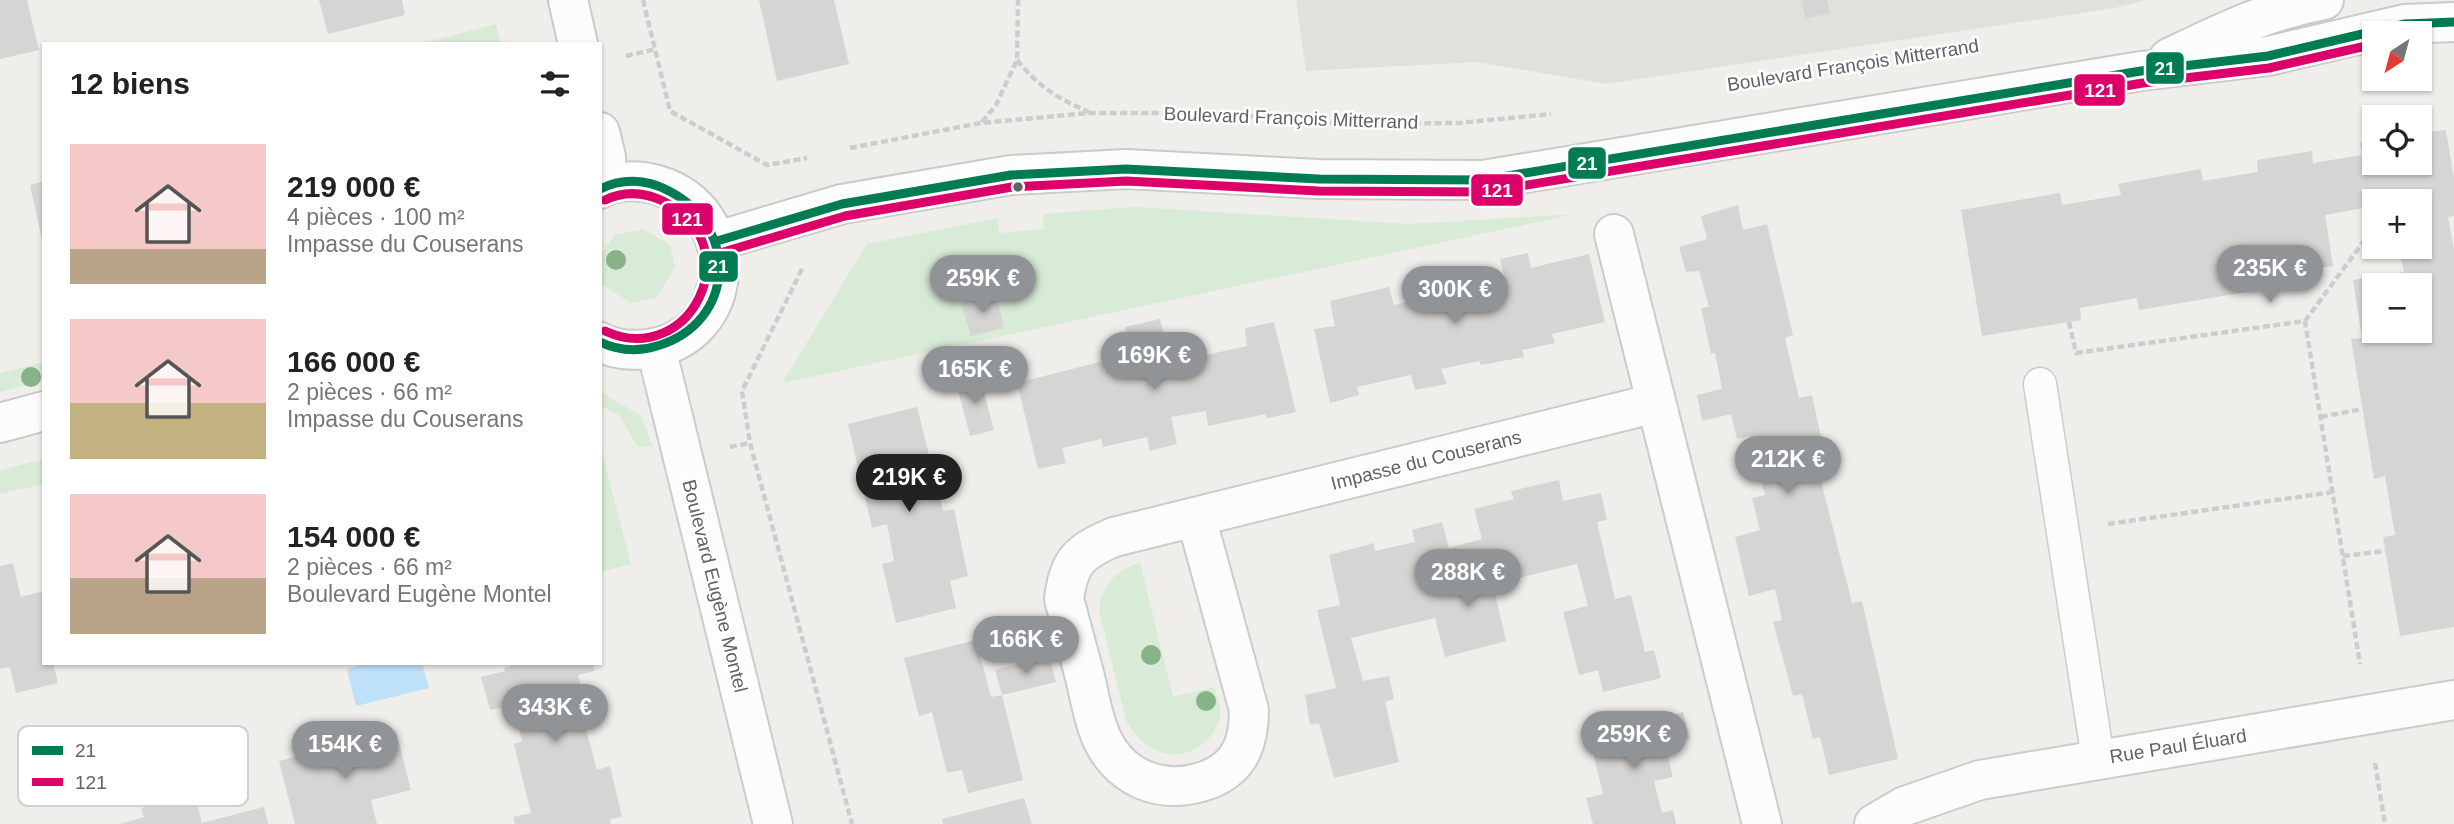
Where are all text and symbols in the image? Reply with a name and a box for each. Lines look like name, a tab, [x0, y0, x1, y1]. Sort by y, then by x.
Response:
north arrow	[2362, 21, 2432, 91]
map controls	[2362, 21, 2432, 343]
street label: Boulevard François Mitterrand	[1726, 35, 1980, 95]
line badge: 21	[2145, 51, 2185, 85]
text: 21	[2154, 58, 2176, 79]
icon: filters	[536, 65, 574, 103]
text: 12 biens	[70, 67, 190, 100]
line badge: 121	[2073, 73, 2126, 107]
text: 121	[2084, 80, 2116, 101]
street label: Boulevard François Mitterrand	[1163, 103, 1419, 133]
button: locate	[2362, 105, 2432, 175]
line badge: 21	[1567, 146, 1607, 180]
text: 21	[1576, 153, 1598, 174]
text: 219 000 €	[287, 170, 420, 203]
icon: home	[126, 172, 210, 256]
line badge: 121	[1470, 173, 1524, 207]
unlabelled marker	[1011, 180, 1025, 194]
text: 121	[1481, 180, 1513, 201]
button: +	[2362, 189, 2432, 259]
line badge: 121	[661, 202, 714, 236]
text: 4 pièces · 100 m²	[287, 204, 465, 230]
text: 121	[671, 209, 703, 230]
text: Impasse du Couserans	[287, 231, 524, 257]
pin: 235K €	[2213, 246, 2327, 305]
line badge: 21	[698, 250, 739, 283]
text: 235K €	[2233, 255, 2307, 281]
text: 21	[707, 256, 729, 277]
pin: 259K €	[926, 256, 1040, 315]
text: 259K €	[946, 265, 1020, 291]
pin: 300K €	[1398, 266, 1512, 326]
button: −	[2362, 273, 2432, 343]
text: 300K €	[1418, 276, 1492, 302]
pin: 169K €	[1097, 332, 1211, 392]
text: 169K €	[1117, 342, 1191, 368]
text: 166 000 €	[287, 345, 420, 378]
pin: 165K €	[918, 346, 1032, 406]
icon: home	[126, 347, 210, 431]
text: 165K €	[938, 356, 1012, 382]
text: 2 pièces · 66 m²	[287, 379, 452, 405]
text: Impasse du Couserans	[287, 406, 524, 432]
street label: Impasse du Couserans	[1329, 426, 1523, 494]
pin: 212K €	[1731, 436, 1845, 496]
text: 212K €	[1751, 446, 1825, 472]
pin: 219K €	[852, 454, 966, 514]
text: 219K €	[872, 464, 946, 490]
street label: Boulevard Eugène Montel	[678, 477, 752, 695]
text: 154 000 €	[287, 520, 420, 553]
icon: home	[126, 522, 210, 606]
pin: 288K €	[1411, 550, 1525, 609]
text: 2 pièces · 66 m²	[287, 554, 452, 580]
text: 288K €	[1431, 559, 1505, 585]
text: Boulevard Eugène Montel	[287, 581, 552, 607]
pin: 166K €	[969, 616, 1083, 676]
text: 166K €	[989, 626, 1063, 652]
pin: 343K €	[498, 684, 612, 744]
text: 343K €	[518, 694, 592, 720]
pin: 259K €	[1577, 712, 1691, 771]
text: 259K €	[1597, 721, 1671, 747]
pin: 154K €	[288, 722, 402, 781]
street label: Rue Paul Éluard	[2108, 725, 2248, 767]
legend	[18, 726, 248, 806]
text: 154K €	[308, 731, 382, 757]
text: 21	[75, 740, 96, 761]
text: 121	[75, 772, 107, 793]

